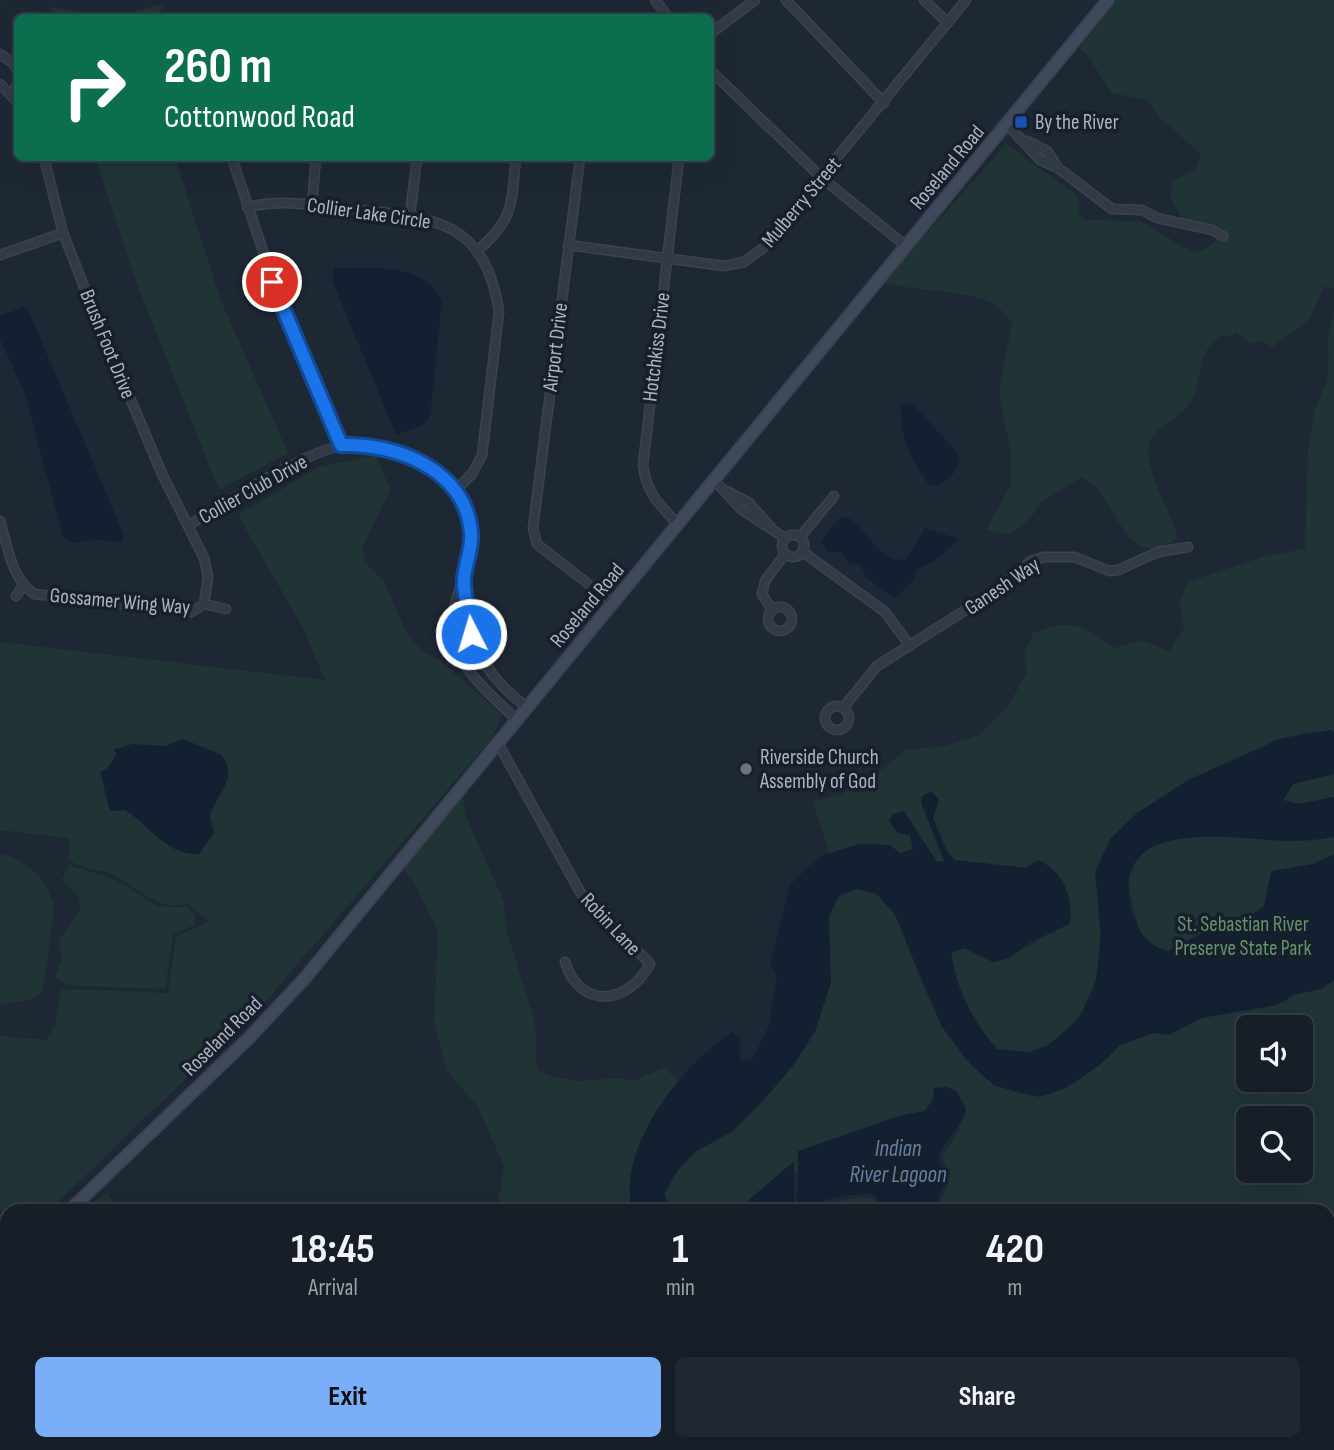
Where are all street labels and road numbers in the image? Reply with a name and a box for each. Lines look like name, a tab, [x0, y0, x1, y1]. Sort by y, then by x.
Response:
street label: Roseland Road	[905, 120, 990, 215]
street label: Mulberry Street	[756, 152, 846, 253]
street label: Collier Lake Circle	[306, 192, 432, 235]
street label: Brush Foot Drive	[74, 286, 141, 402]
street label: Hotchkiss Drive	[637, 291, 676, 403]
street label: Airport Drive	[538, 301, 573, 394]
street label: Collier Club Drive	[195, 449, 312, 530]
street label: Ganesh Way	[960, 552, 1044, 621]
street label: Roseland Road	[545, 558, 630, 653]
street label: Gossamer Wing Way	[49, 583, 191, 620]
street label: Robin Lane	[575, 888, 646, 961]
street label: Roseland Road	[177, 991, 267, 1081]

